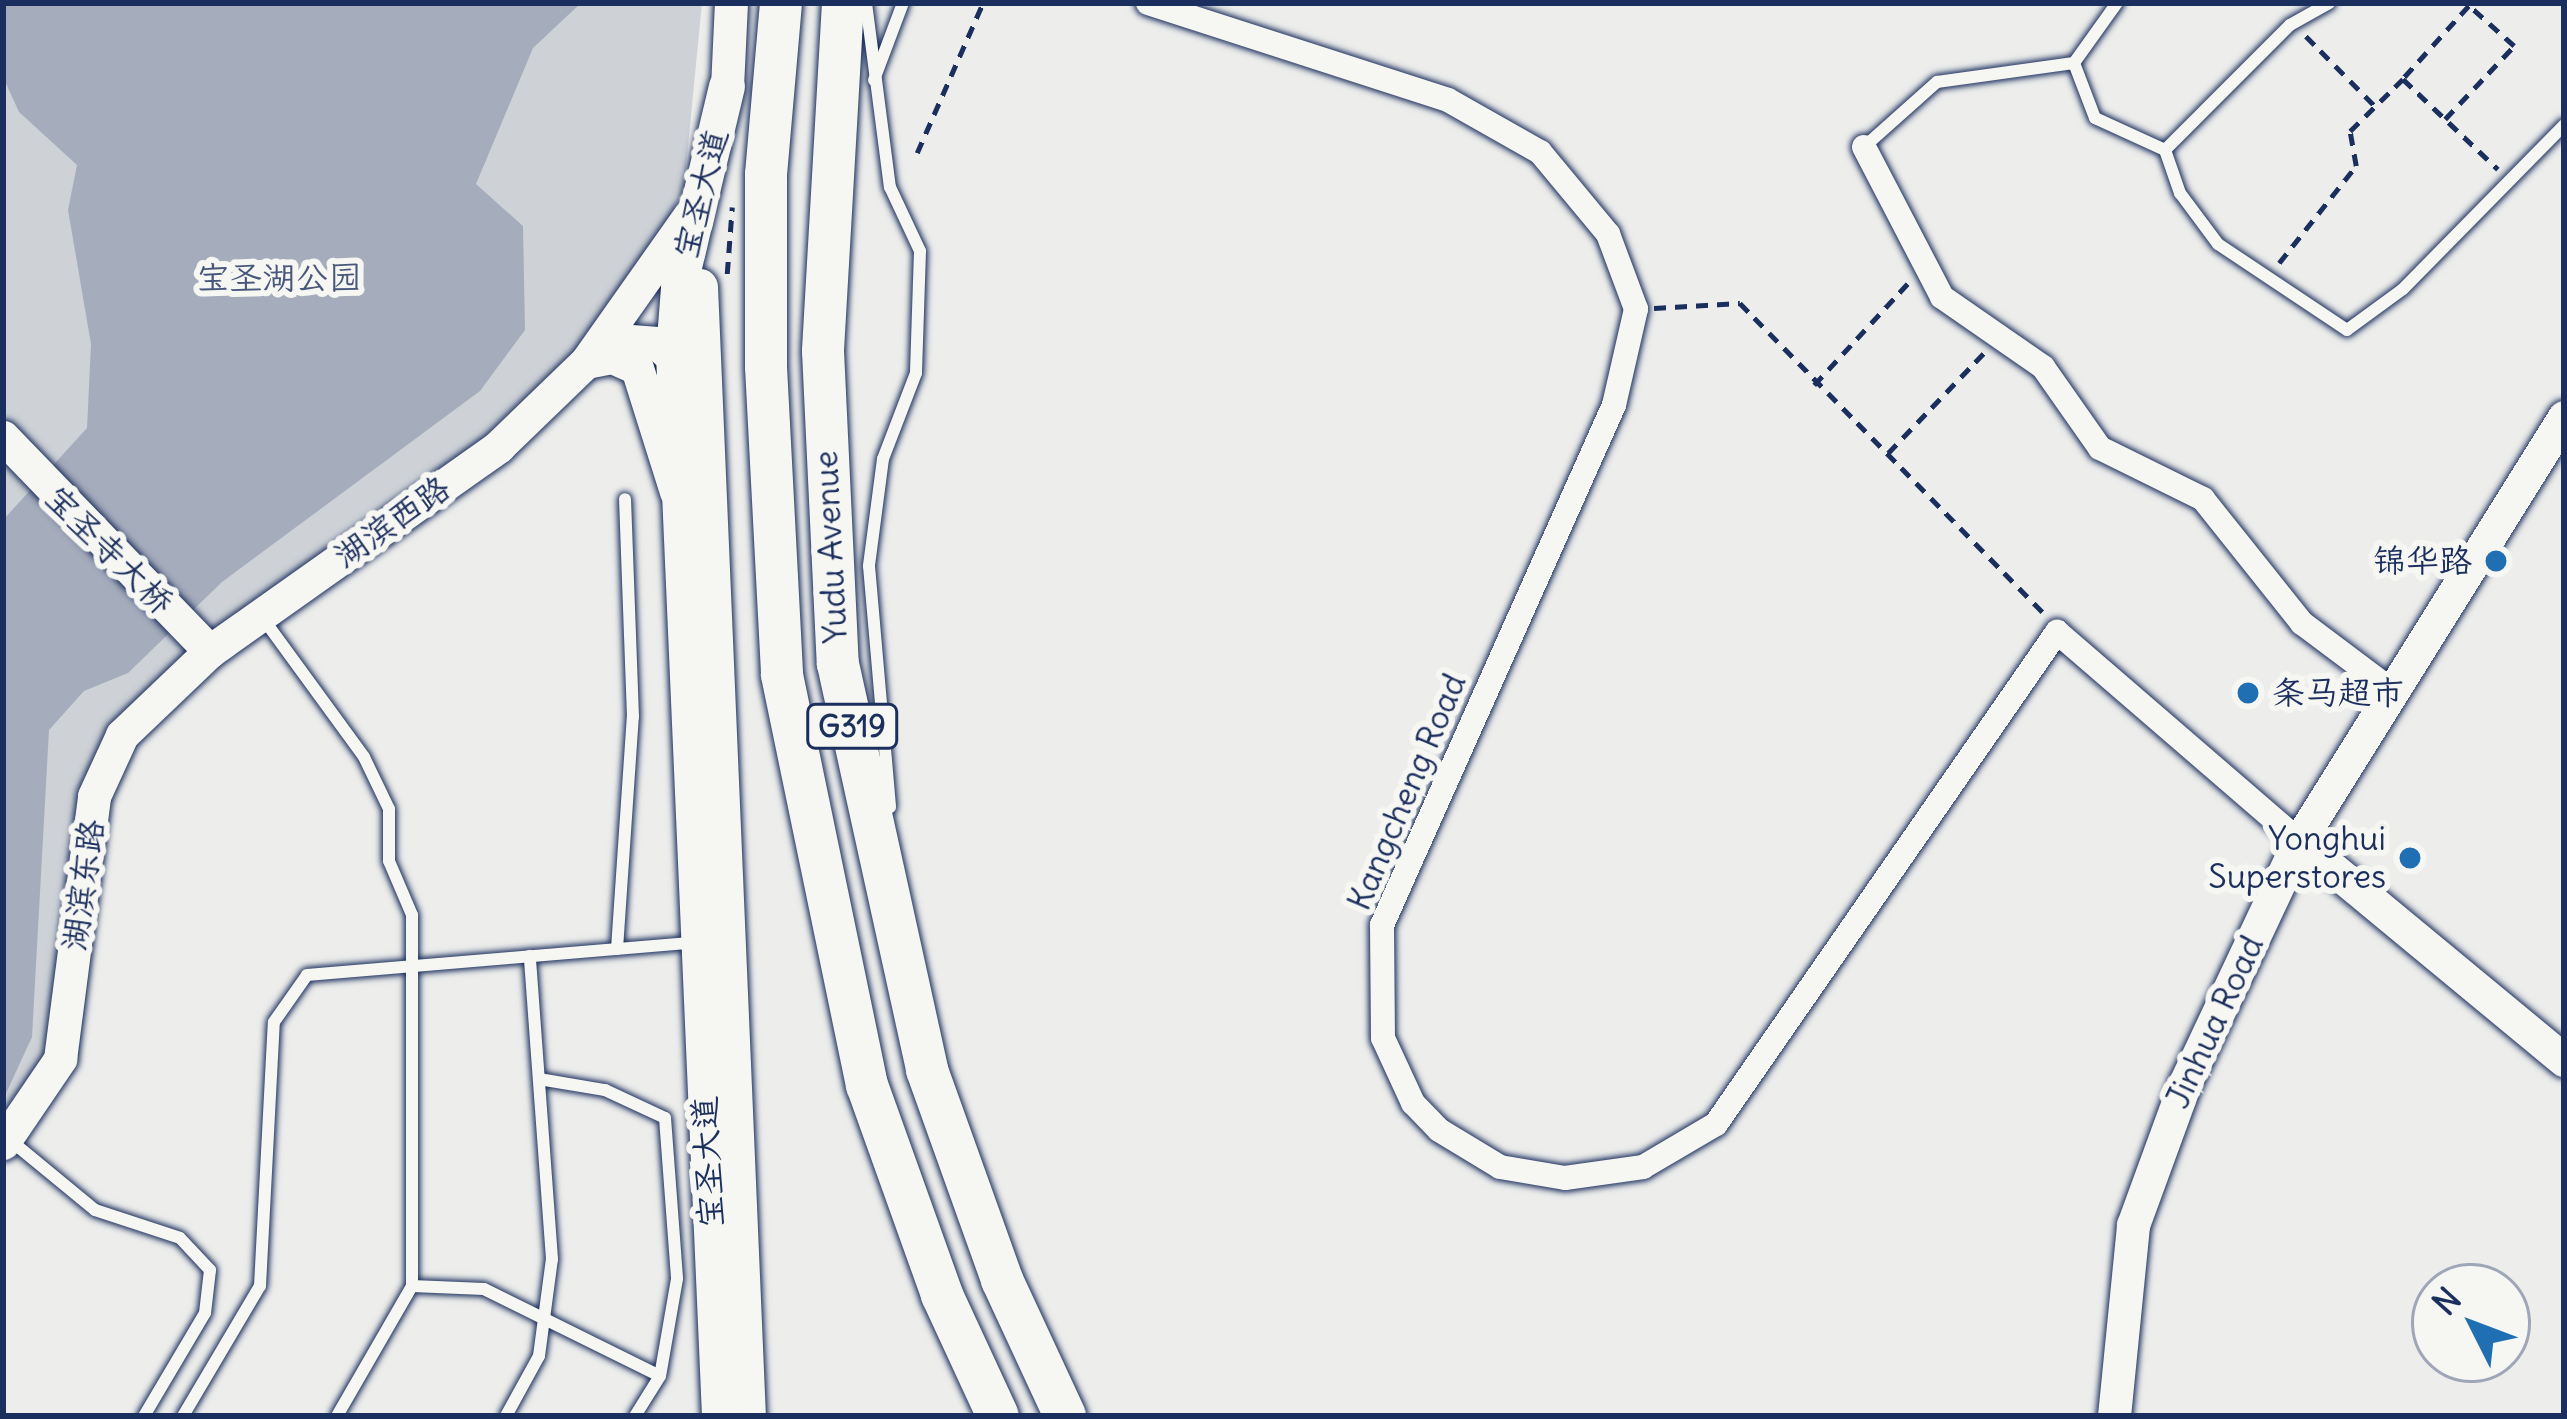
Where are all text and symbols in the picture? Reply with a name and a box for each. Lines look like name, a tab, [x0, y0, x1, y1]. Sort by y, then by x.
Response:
street label: 宝圣大道	[666, 125, 736, 263]
park label: 宝圣湖公园	[197, 258, 361, 298]
street label: Yudu Avenue	[806, 450, 856, 644]
street label: 湖滨西路	[327, 468, 457, 576]
street label: 宝圣寺大桥	[37, 478, 181, 622]
place label: 锦华路	[2373, 541, 2472, 581]
marker: 锦华路	[2483, 548, 2509, 574]
street label: Kangcheng Road	[1339, 668, 1475, 916]
place label: 条马超市	[2272, 673, 2404, 713]
marker: 条马超市	[2235, 680, 2261, 706]
road number: G319	[804, 702, 900, 750]
street label: 湖滨东路	[54, 817, 112, 953]
place label: Yonghui Superstores	[2208, 819, 2386, 897]
marker: Yonghui Superstores	[2397, 845, 2423, 871]
street label: Jinhua Road	[2158, 929, 2272, 1115]
street label: 宝圣大道	[685, 1095, 731, 1229]
north arrow	[2411, 1263, 2531, 1383]
text: N	[2423, 1278, 2470, 1323]

